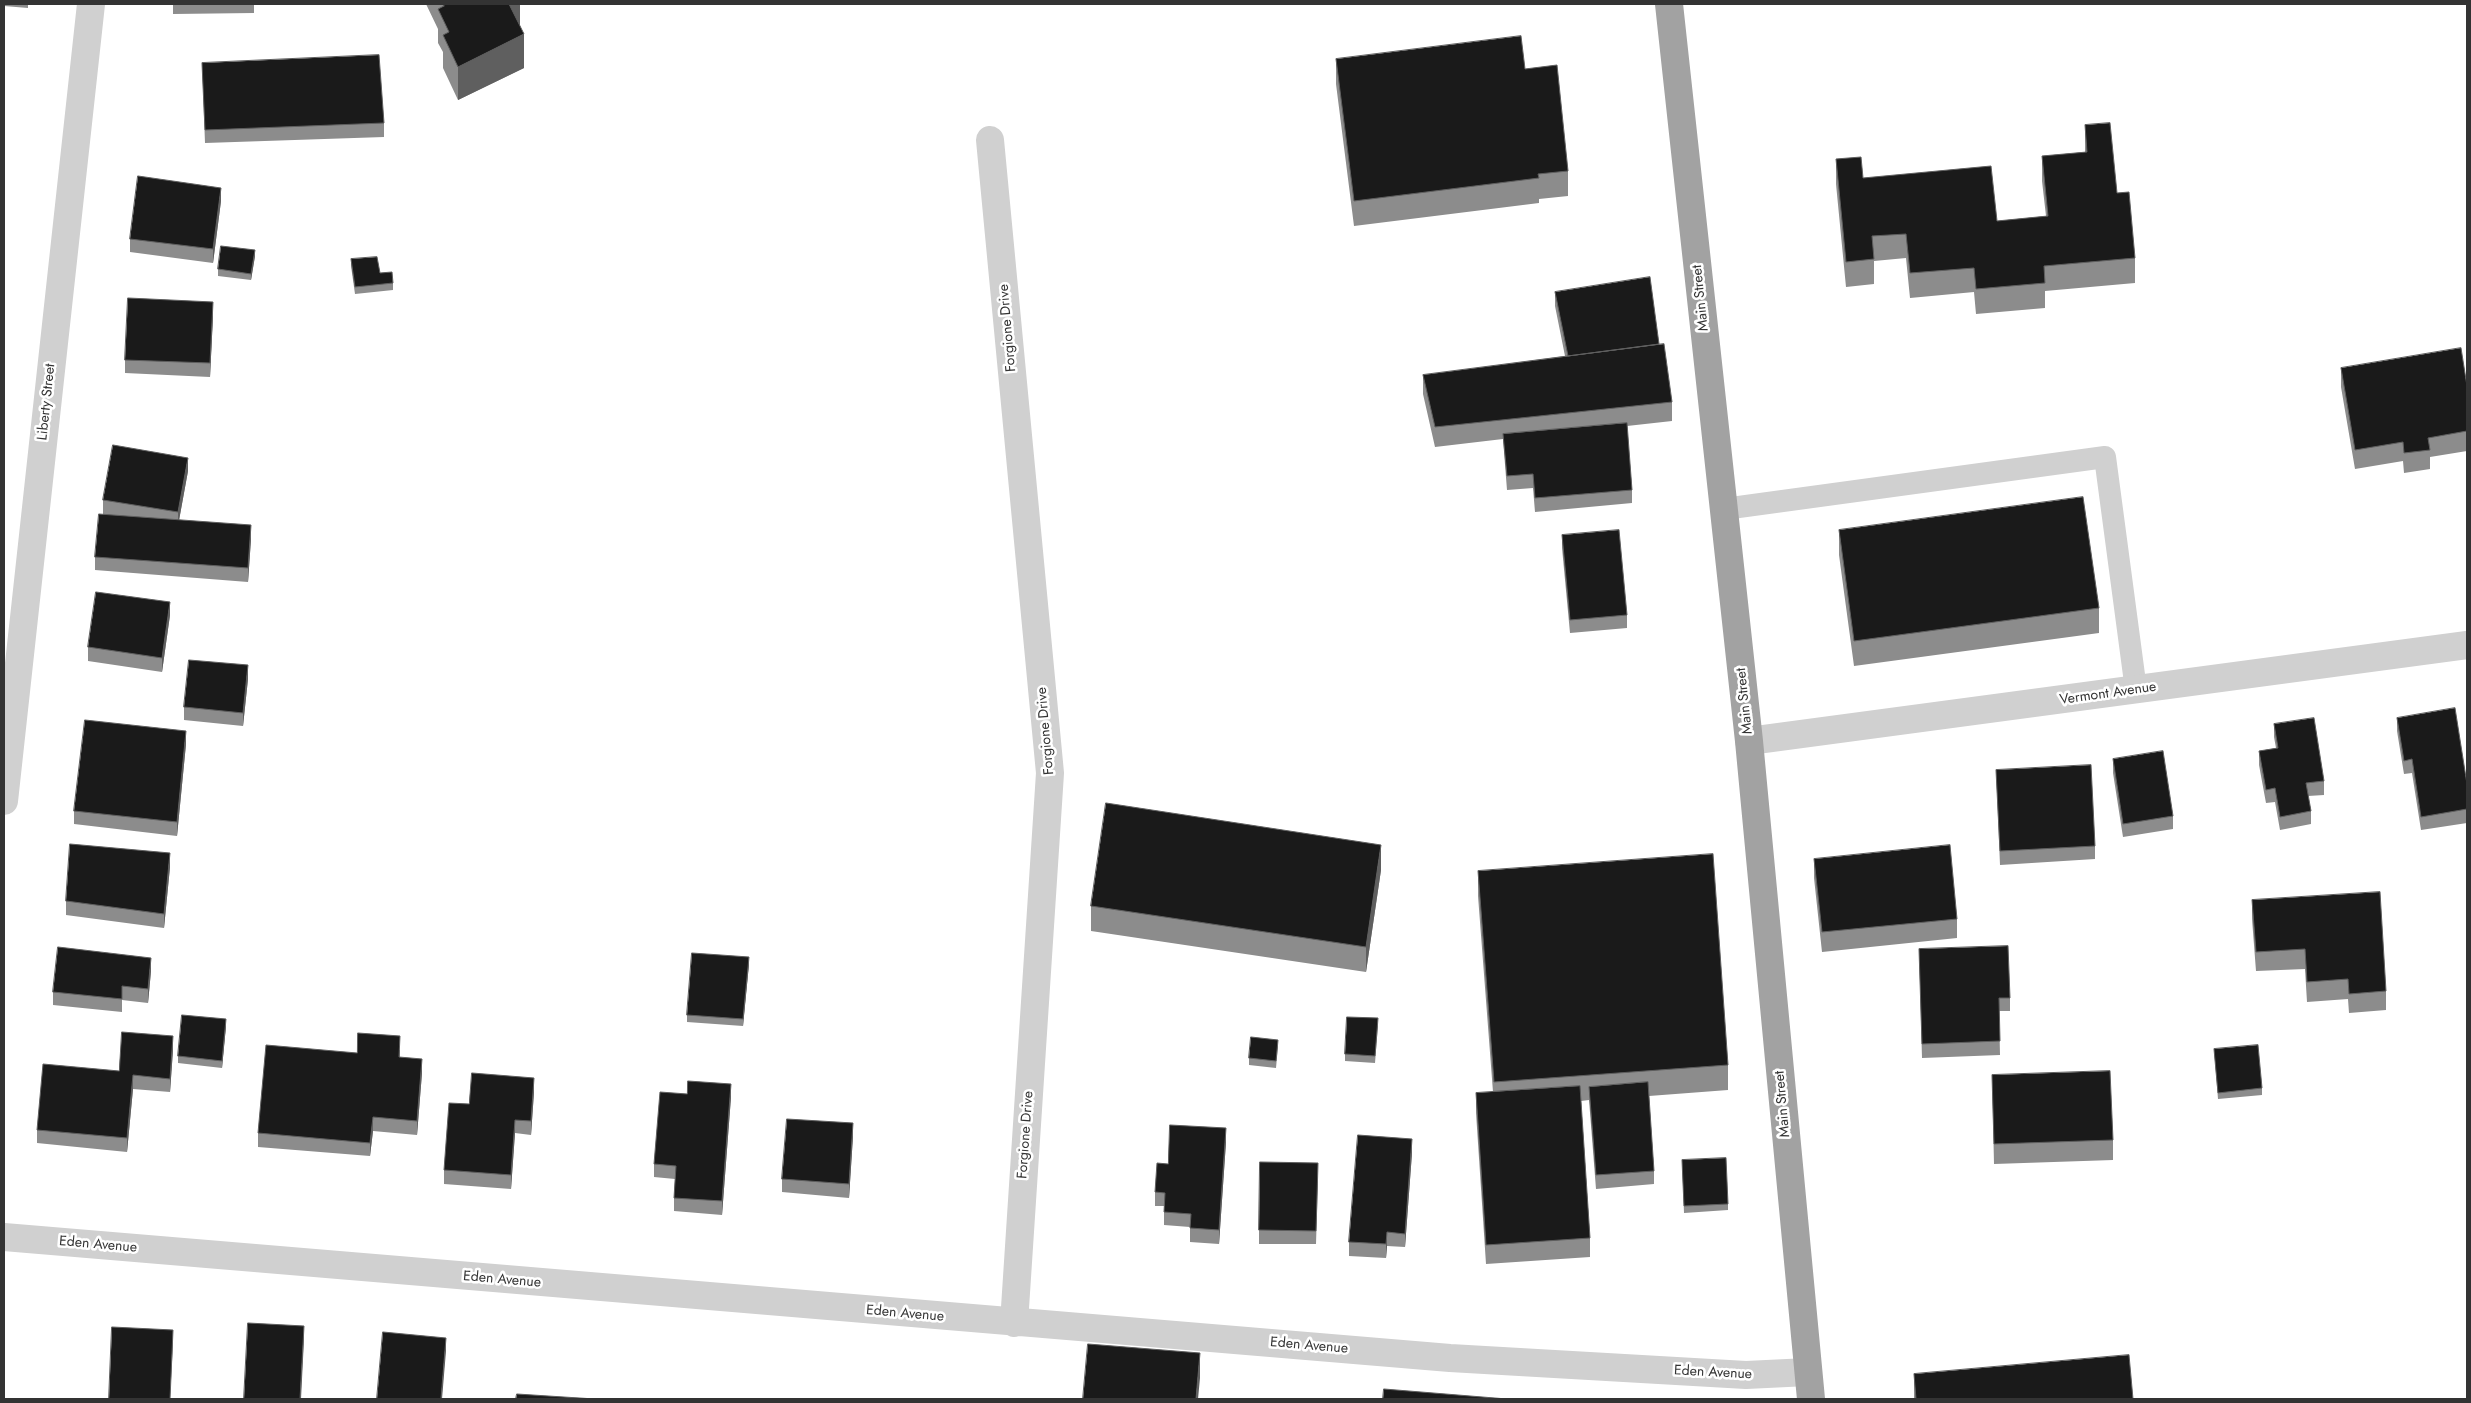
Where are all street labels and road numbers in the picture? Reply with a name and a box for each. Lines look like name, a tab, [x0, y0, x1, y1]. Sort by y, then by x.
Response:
street label: Main Street	[1689, 264, 1713, 332]
street label: Forgione Drive	[996, 283, 1020, 373]
street label: Liberty Street	[35, 363, 59, 441]
street label: Main Street	[1733, 667, 1757, 735]
street label: Vermont Avenue	[2059, 679, 2157, 709]
street label: Forgione Drive	[1034, 686, 1058, 776]
street label: Main Street	[1772, 1070, 1794, 1138]
street label: Forgione Drive	[1015, 1091, 1037, 1179]
street label: Eden Avenue	[58, 1233, 138, 1257]
street label: Eden Avenue	[462, 1268, 542, 1292]
street label: Eden Avenue	[865, 1302, 945, 1326]
street label: Eden Avenue	[1269, 1334, 1349, 1358]
street label: Eden Avenue	[1674, 1363, 1752, 1383]

